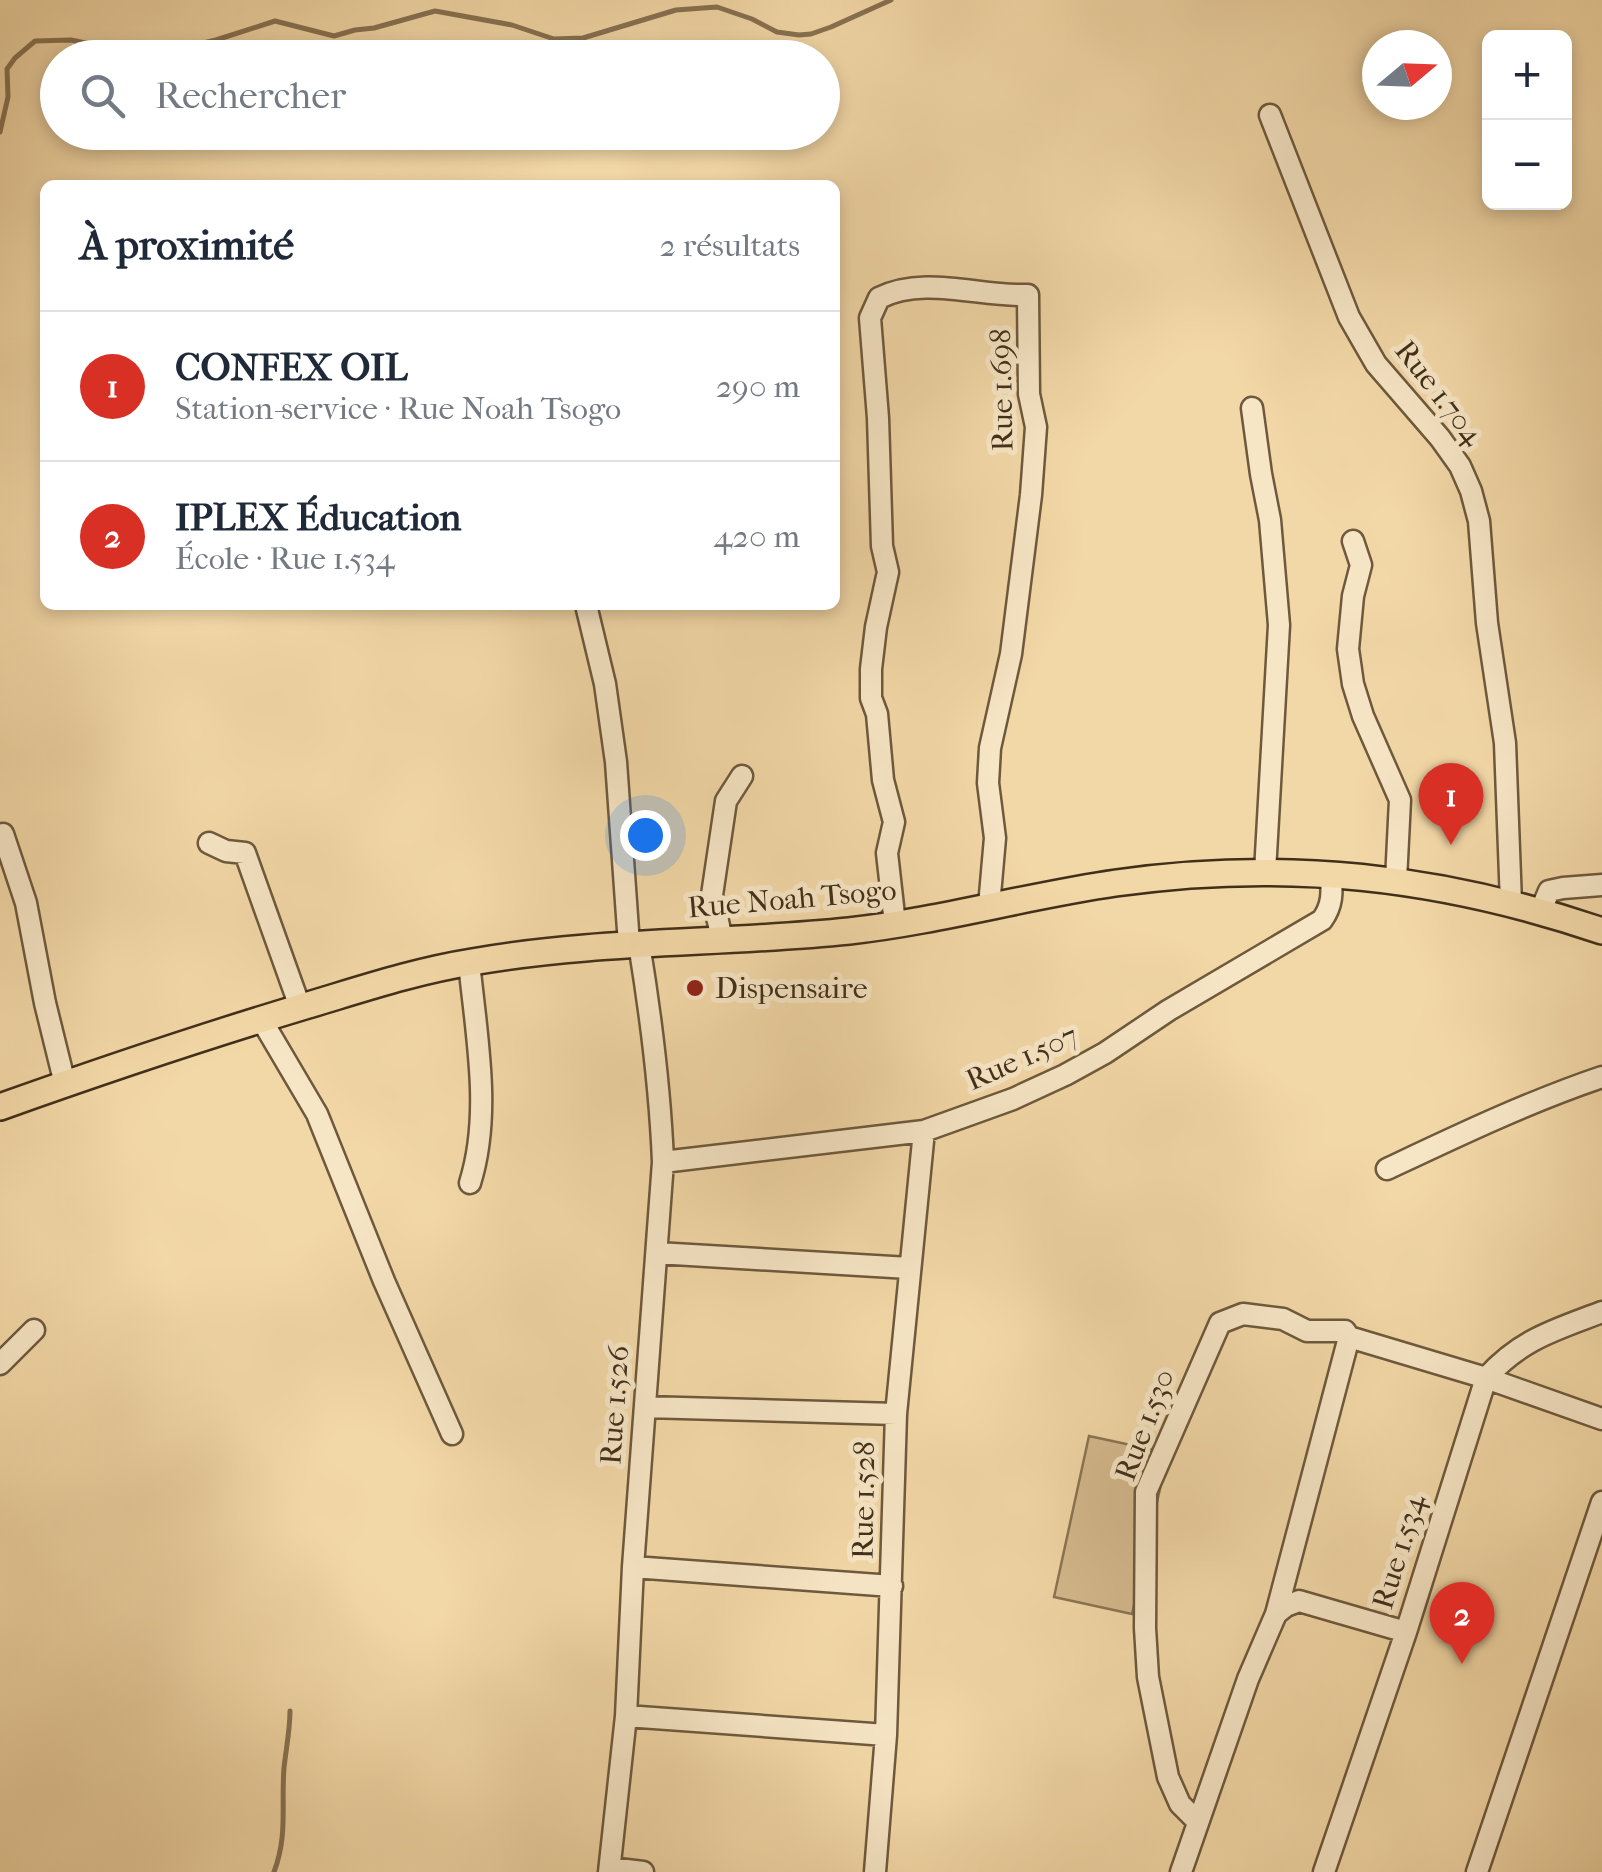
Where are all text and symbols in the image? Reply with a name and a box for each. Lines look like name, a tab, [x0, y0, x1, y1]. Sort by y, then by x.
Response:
north arrow	[1362, 30, 1452, 120]
map controls	[1482, 30, 1572, 210]
button: +	[1482, 30, 1572, 120]
search box	[40, 40, 840, 150]
icon: search	[75, 68, 130, 123]
text: Rechercher	[155, 73, 346, 118]
button: −	[1482, 120, 1572, 210]
text: À proximité	[80, 221, 294, 270]
text: 2 résultats	[659, 227, 800, 264]
street label: Rue 1.698	[983, 328, 1021, 452]
street label: Rue 1.704	[1387, 334, 1491, 453]
text: CONFEX OIL	[175, 345, 408, 390]
text: 1	[107, 368, 118, 405]
text: 290 m	[716, 368, 800, 405]
text: Station-service · Rue Noah Tsogo	[175, 390, 621, 427]
text: IPLEX Éducation	[175, 495, 461, 540]
text: 2	[104, 518, 121, 555]
text: 420 m	[714, 518, 800, 555]
text: École · Rue 1.534	[175, 540, 395, 577]
pin: 1	[1418, 762, 1484, 845]
your location	[620, 810, 671, 861]
street label: Rue Noah Tsogo	[686, 872, 898, 926]
place label: Dispensaire	[715, 971, 868, 1006]
marker: Dispensaire	[684, 977, 706, 999]
street label: Rue 1.507	[961, 1018, 1083, 1098]
street label: Rue 1.526	[593, 1344, 637, 1466]
street label: Rue 1.530	[1108, 1364, 1182, 1486]
street label: Rue 1.528	[845, 1441, 883, 1559]
street label: Rue 1.534	[1365, 1489, 1433, 1613]
pin: 2	[1430, 1582, 1494, 1664]

